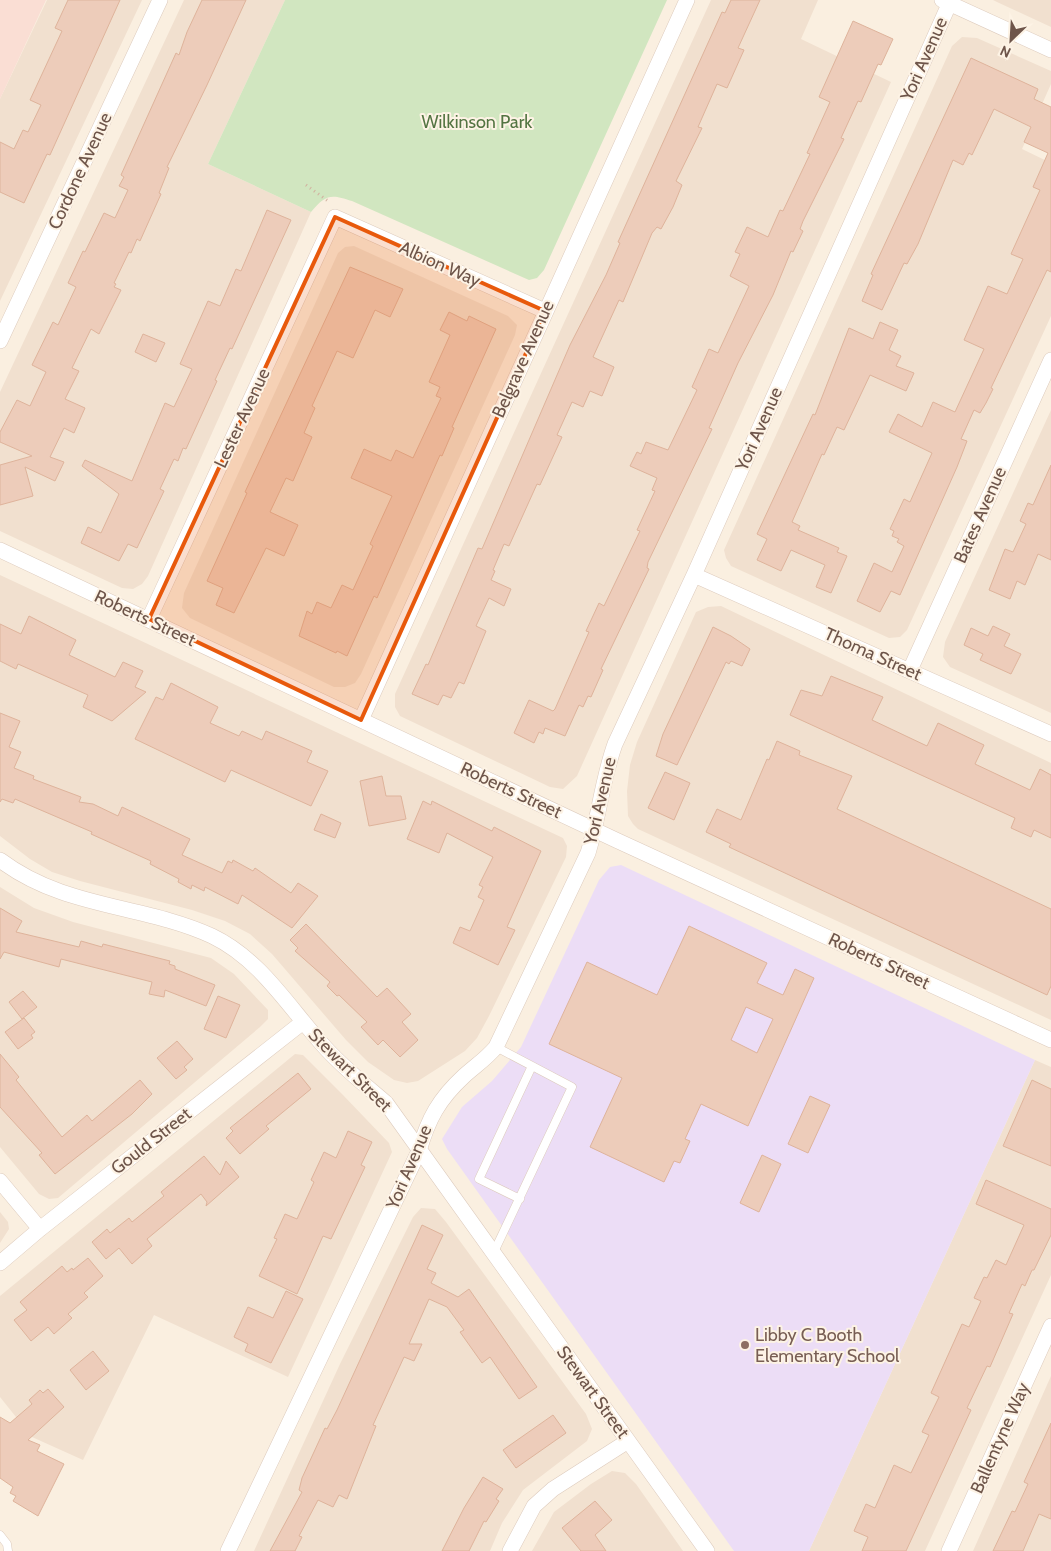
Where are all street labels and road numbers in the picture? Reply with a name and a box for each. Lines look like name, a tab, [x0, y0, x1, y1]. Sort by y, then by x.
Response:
street label: Yori Avenue	[895, 14, 952, 105]
street label: Cordone Avenue	[43, 109, 117, 233]
street label: Albion Way	[396, 236, 484, 292]
street label: Belgrave Avenue	[487, 297, 559, 421]
street label: Lester Avenue	[209, 365, 275, 471]
street label: Yori Avenue	[730, 384, 787, 475]
street label: Bates Avenue	[949, 463, 1011, 567]
street label: Roberts Street	[91, 585, 199, 651]
street label: Thoma Street	[821, 623, 925, 685]
street label: Yori Avenue	[579, 755, 621, 848]
street label: Roberts Street	[457, 757, 565, 823]
street label: Roberts Street	[825, 928, 933, 994]
street label: Stewart Street	[304, 1024, 396, 1116]
street label: Gould Street	[106, 1103, 196, 1179]
street label: Yori Avenue	[381, 1122, 437, 1213]
street label: Stewart Street	[552, 1341, 634, 1443]
street label: Ballentyne Way	[966, 1379, 1034, 1497]

